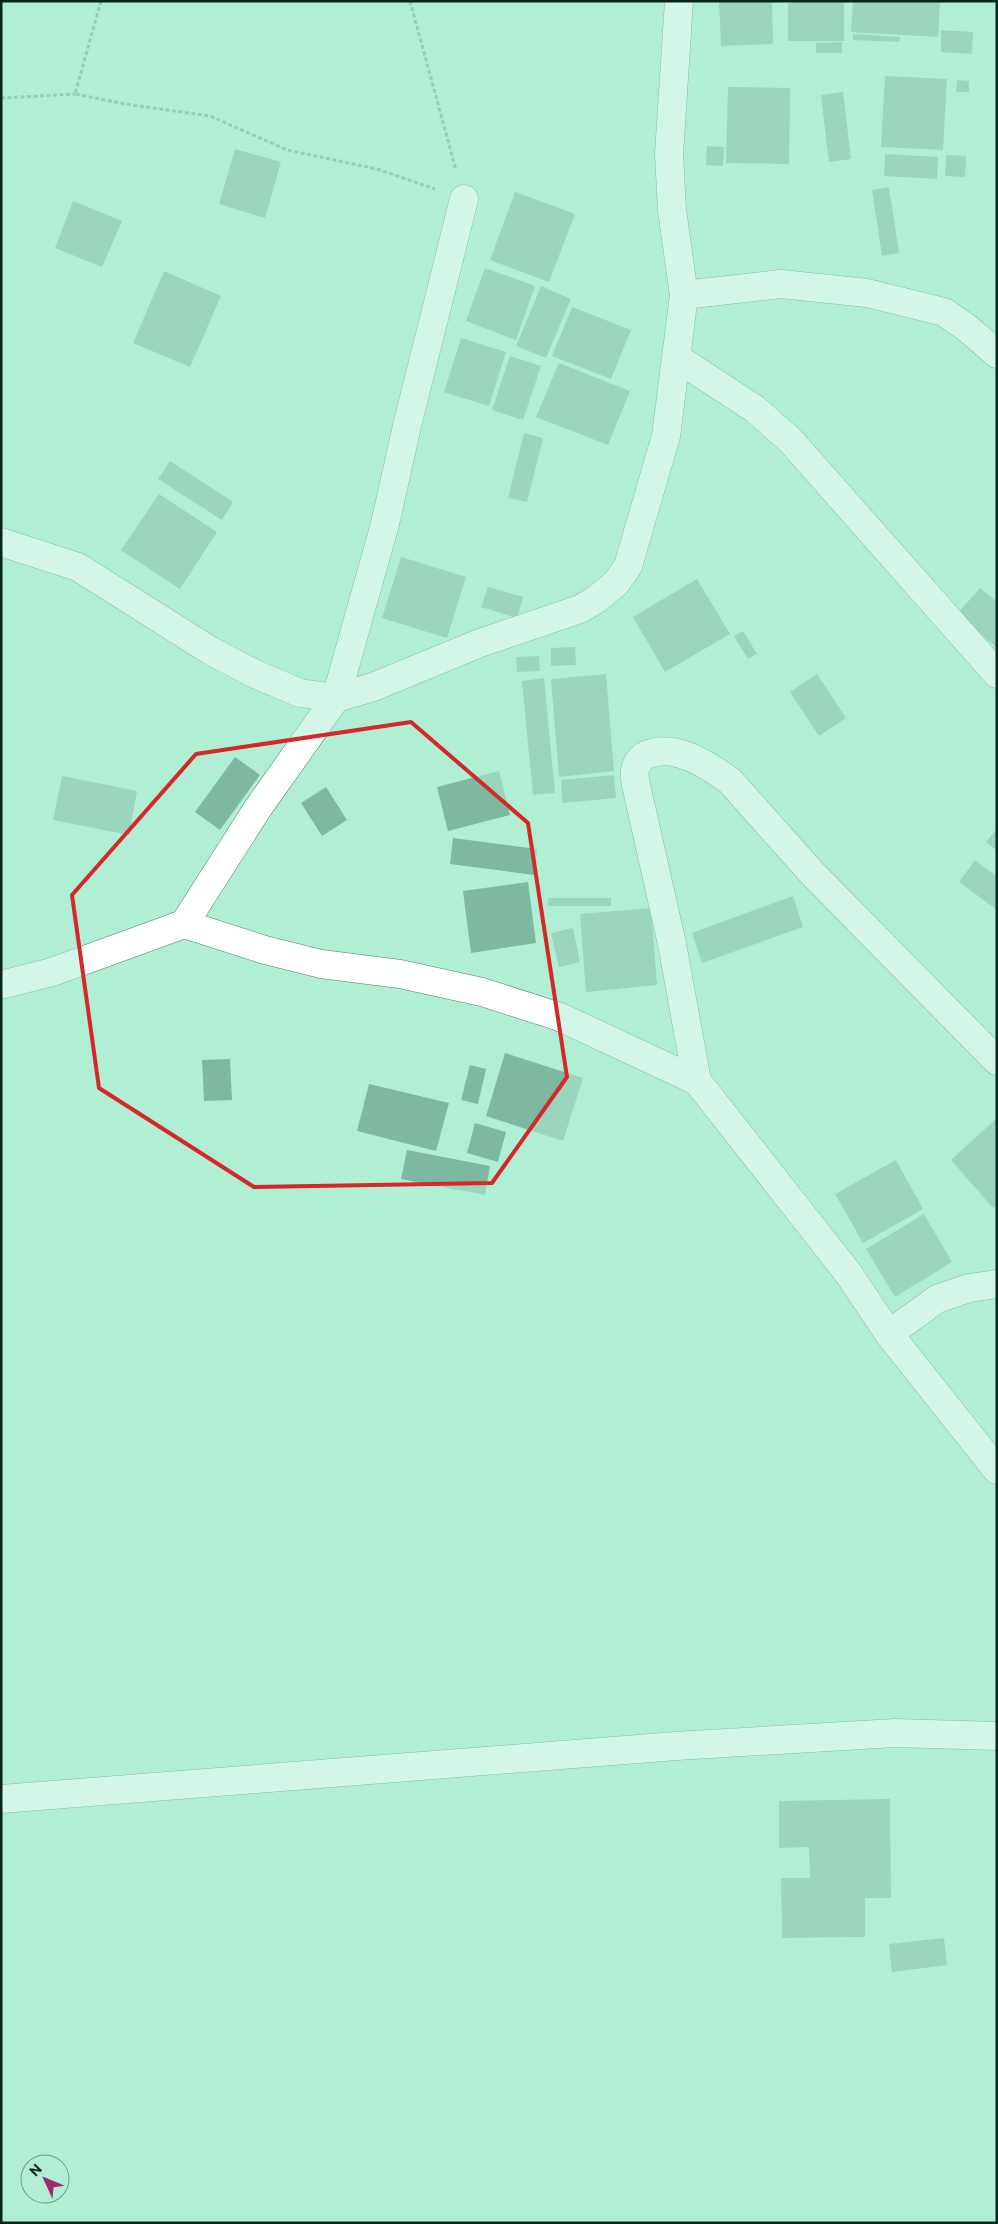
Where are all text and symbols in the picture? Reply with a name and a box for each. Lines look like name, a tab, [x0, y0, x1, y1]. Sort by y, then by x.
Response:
north arrow	[20, 2154, 70, 2204]
text: N	[26, 2160, 45, 2179]

